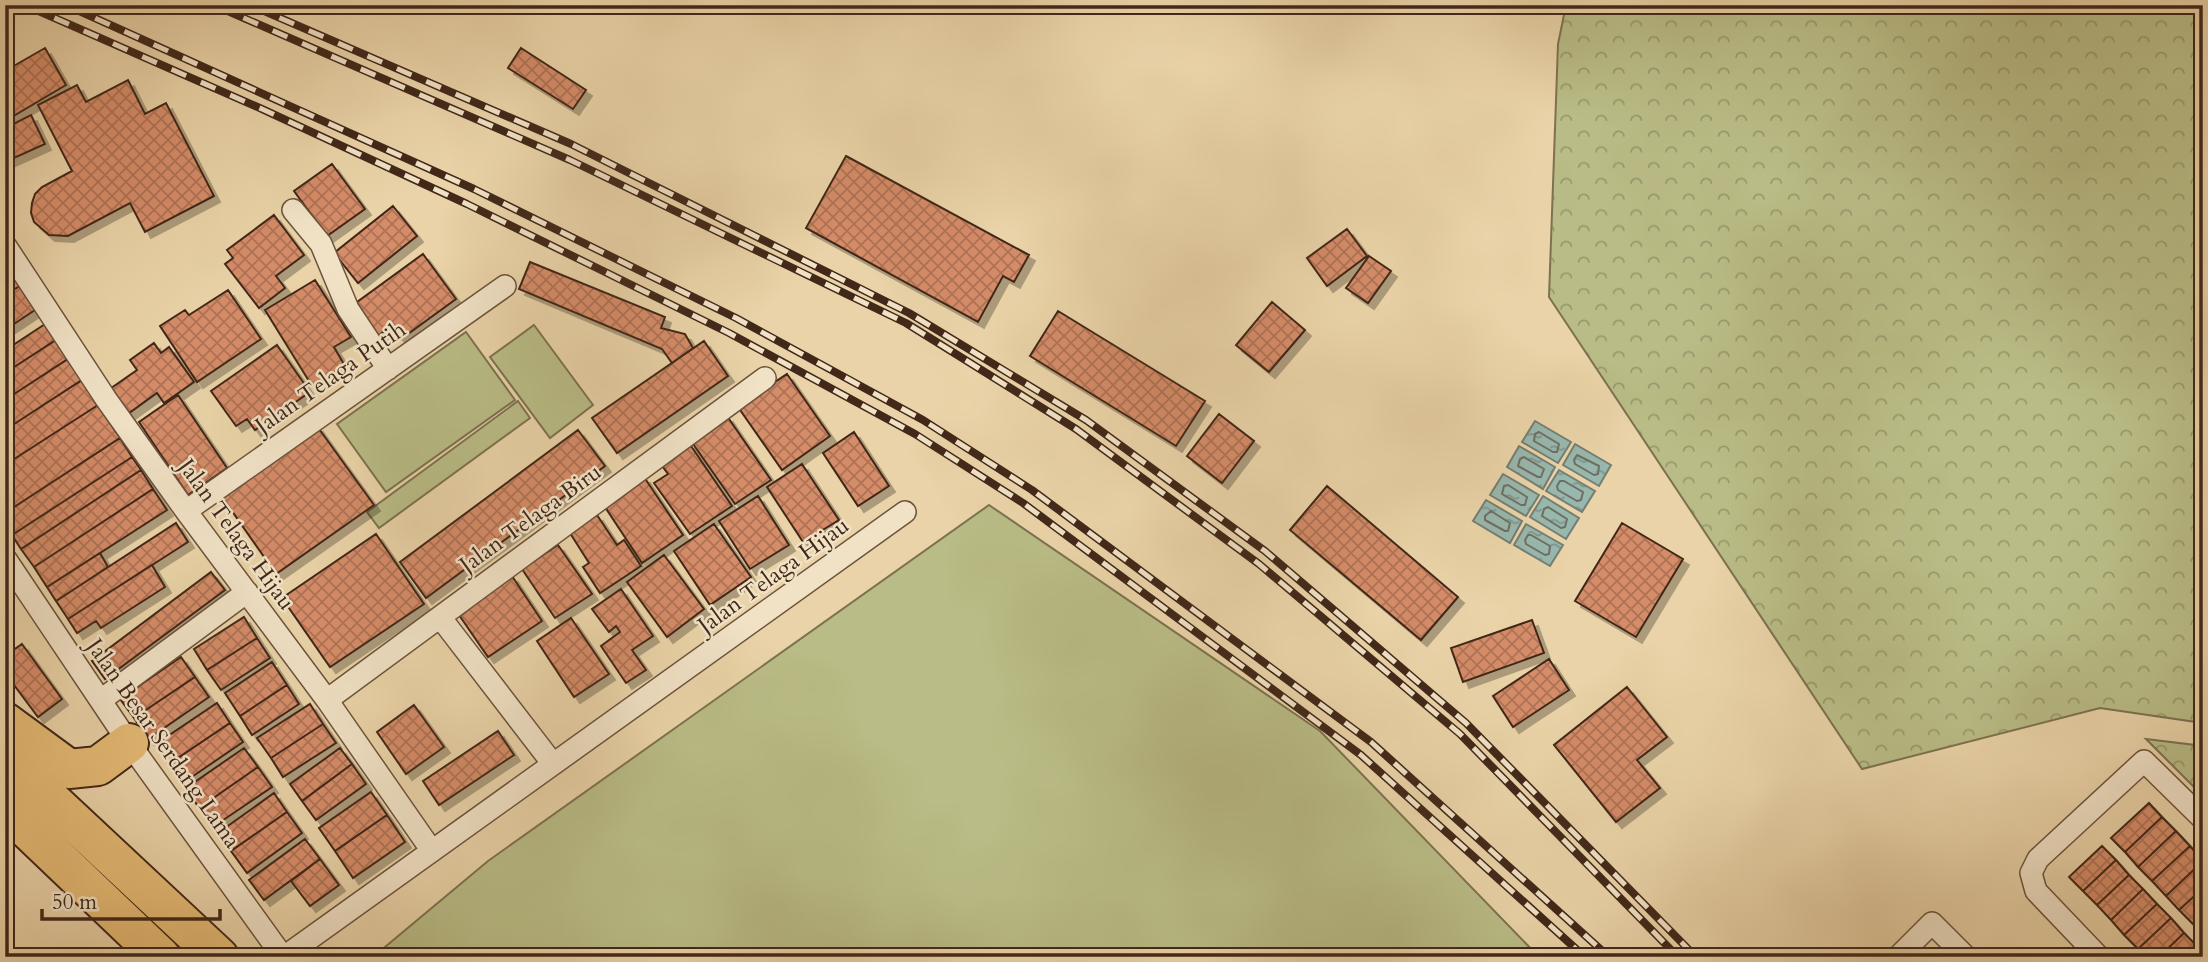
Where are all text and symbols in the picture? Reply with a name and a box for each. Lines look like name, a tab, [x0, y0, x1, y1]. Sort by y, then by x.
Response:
street label: Jalan Telaga Putih	[246, 314, 412, 443]
street label: Jalan Telaga Hijau	[170, 450, 302, 616]
street label: Jalan Telaga Biru	[451, 456, 607, 582]
street label: Jalan Telaga Hijau	[689, 510, 855, 642]
street label: Jalan Besar Serdang Lama	[78, 630, 248, 854]
scale bar	[42, 878, 220, 922]
text: 50 m	[52, 888, 97, 917]

